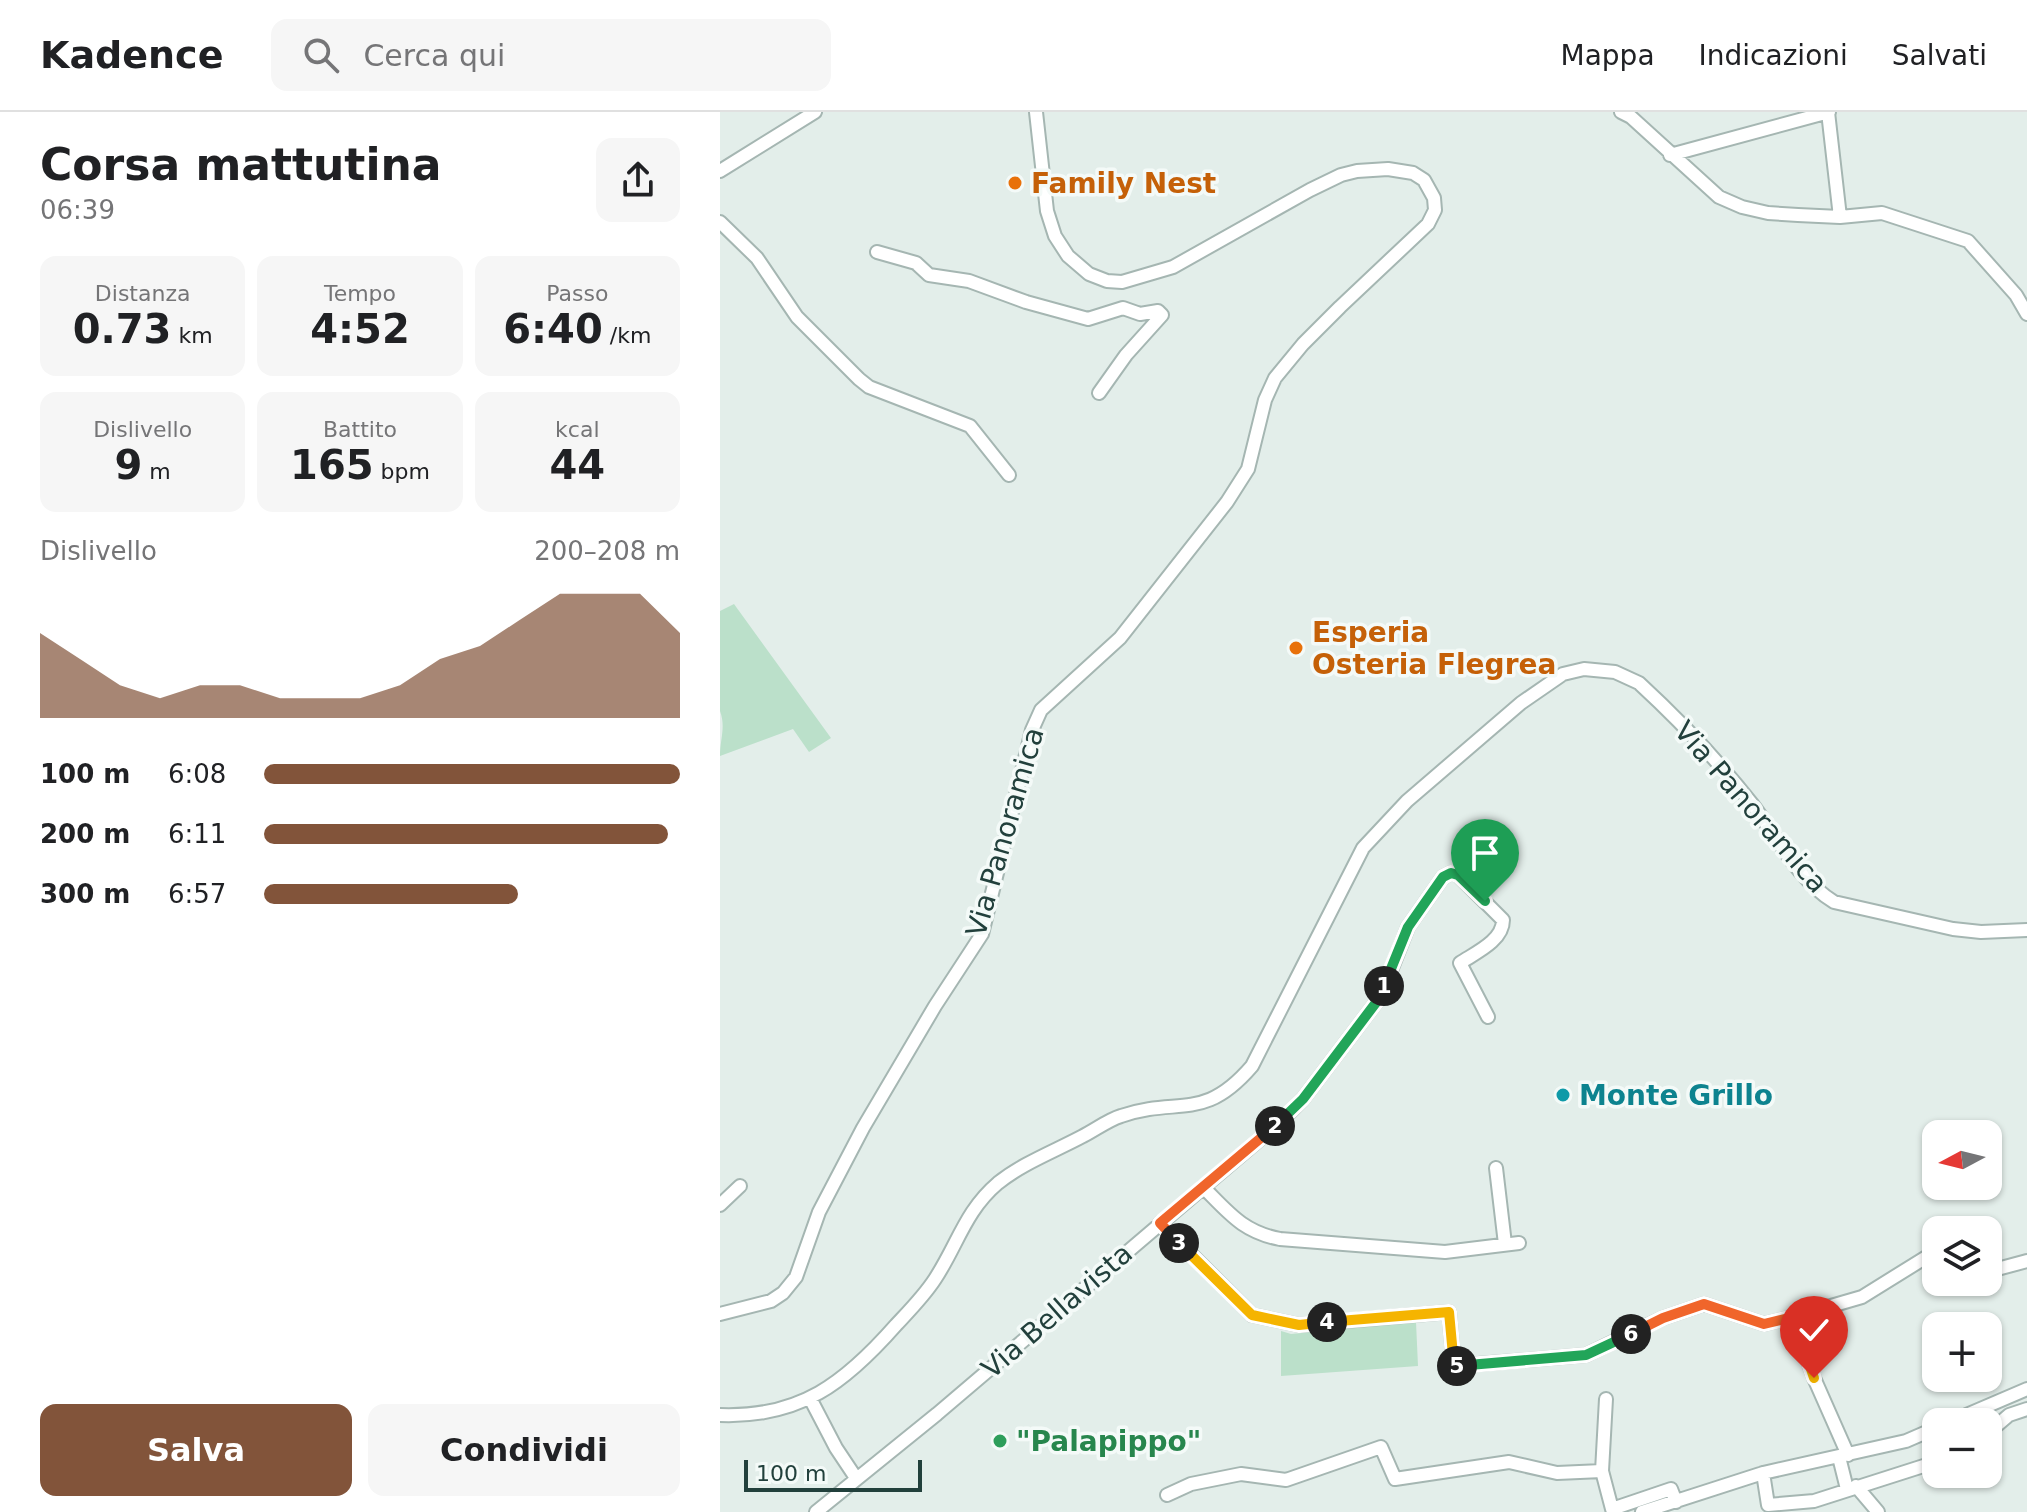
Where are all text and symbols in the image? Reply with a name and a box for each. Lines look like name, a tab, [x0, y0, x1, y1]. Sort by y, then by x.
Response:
search box	[271, 19, 831, 91]
text: Kadence	[40, 33, 223, 77]
icon: search	[299, 33, 343, 77]
text: Cerca qui	[363, 38, 505, 73]
text: Mappa	[1561, 39, 1655, 72]
text: Indicazioni	[1699, 39, 1848, 72]
text: Salvati	[1892, 39, 1987, 72]
button: share	[596, 138, 680, 222]
text: Corsa mattutina	[40, 139, 441, 190]
place label: Family Nest	[1031, 167, 1216, 200]
marker: Family Nest	[1006, 174, 1024, 192]
text: 06:39	[40, 195, 115, 225]
text: Distanza	[95, 281, 190, 306]
text: Tempo	[324, 281, 396, 306]
text: Passo	[546, 281, 608, 306]
text: 0.73	[73, 306, 171, 352]
text: 4:52	[310, 306, 410, 352]
text: 6:40	[503, 306, 603, 352]
text: km	[171, 323, 213, 348]
text: /km	[603, 323, 651, 348]
text: Dislivello	[93, 417, 192, 442]
text: Battito	[323, 417, 397, 442]
text: kcal	[555, 417, 600, 442]
text: 9	[115, 442, 142, 488]
text: 165	[290, 442, 374, 488]
text: 44	[549, 442, 605, 488]
text: m	[142, 459, 171, 484]
text: bpm	[374, 459, 430, 484]
text: Dislivello	[40, 536, 157, 566]
text: 200–208 m	[534, 536, 680, 566]
place label: Esperia Osteria Flegrea	[1312, 616, 1556, 681]
marker: Esperia Osteria Flegrea	[1287, 639, 1305, 657]
street label: Via Panoramica	[1668, 715, 1834, 899]
street label: Via Panoramica	[959, 723, 1051, 941]
text: 100 m	[40, 759, 130, 789]
text: 6:08	[168, 759, 226, 789]
text: 200 m	[40, 819, 130, 849]
text: 6:11	[168, 819, 226, 849]
pin	[1451, 819, 1519, 901]
icon: arrive	[1463, 831, 1507, 875]
text: 300 m	[40, 879, 130, 909]
text: 6:57	[168, 879, 226, 909]
pin: 1	[1364, 966, 1404, 1006]
text: 1	[1376, 973, 1392, 998]
place label: Monte Grillo	[1579, 1079, 1773, 1112]
marker: Monte Grillo	[1554, 1086, 1572, 1104]
pin: 2	[1255, 1106, 1295, 1146]
text: 2	[1267, 1113, 1283, 1138]
north arrow	[1922, 1120, 2002, 1200]
map controls	[1922, 1120, 2002, 1488]
button: layers	[1922, 1216, 2002, 1296]
pin: 3	[1159, 1223, 1199, 1263]
text: 3	[1171, 1230, 1187, 1255]
street label: Via Bellavista	[975, 1237, 1139, 1385]
pin	[1780, 1296, 1848, 1378]
pin: 4	[1307, 1302, 1347, 1342]
icon: check	[1792, 1308, 1836, 1352]
text: 4	[1319, 1309, 1335, 1334]
button: +	[1922, 1312, 2002, 1392]
pin: 6	[1611, 1314, 1651, 1354]
text: 6	[1623, 1321, 1639, 1346]
pin: 5	[1437, 1346, 1477, 1386]
text: 5	[1449, 1353, 1465, 1378]
button: Salva	[40, 1404, 352, 1496]
button: Condividi	[368, 1404, 680, 1496]
button: −	[1922, 1408, 2002, 1488]
place label: "Palapippo"	[1016, 1425, 1201, 1458]
marker: "Palapippo"	[991, 1432, 1009, 1450]
scale bar	[744, 1456, 922, 1492]
text: 100 m	[756, 1461, 826, 1486]

